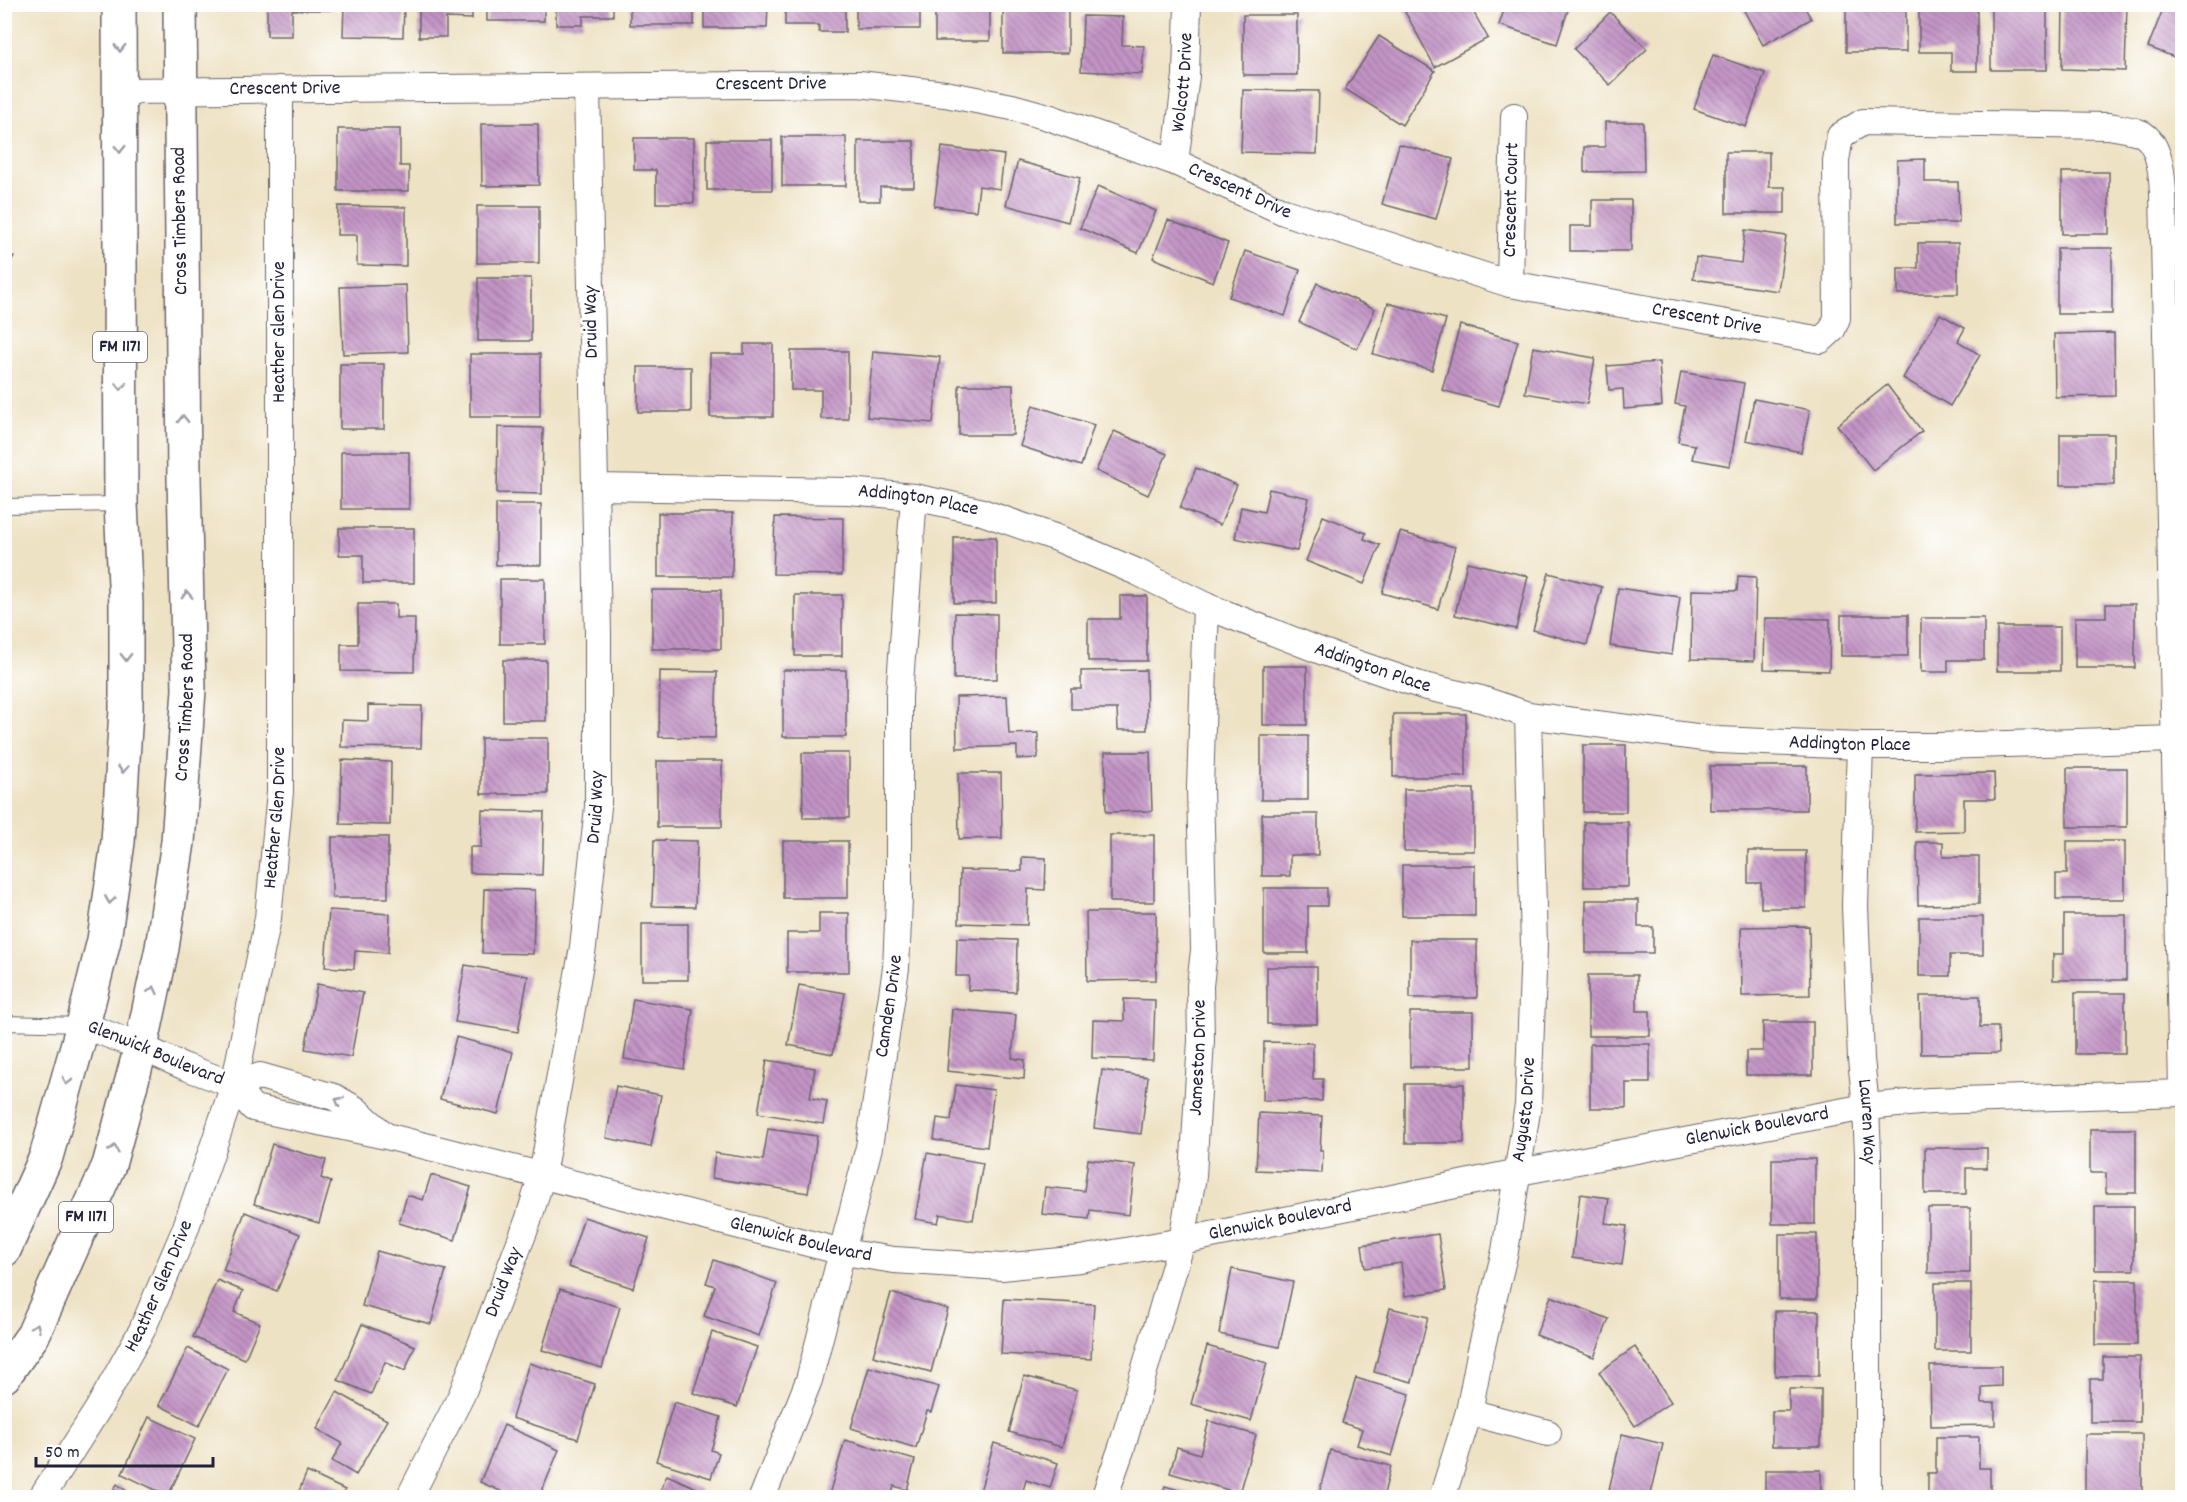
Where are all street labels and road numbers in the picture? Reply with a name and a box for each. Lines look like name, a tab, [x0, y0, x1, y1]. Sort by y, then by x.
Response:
street label: Wolcott Drive	[1165, 32, 1201, 134]
street label: Crescent Drive	[715, 70, 827, 99]
street label: Crescent Drive	[229, 75, 341, 104]
street label: Crescent Court	[1497, 142, 1527, 258]
street label: Cross Timbers Road	[166, 147, 196, 295]
street label: Crescent Drive	[1183, 156, 1295, 227]
street label: Heather Glen Drive	[266, 261, 294, 403]
street label: Druid Way	[577, 284, 607, 359]
street label: Crescent Drive	[1650, 296, 1764, 343]
road number: FM 1171	[93, 332, 147, 362]
street label: Addington Place	[857, 478, 981, 525]
street label: Cross Timbers Road	[168, 633, 203, 782]
street label: Addington Place	[1310, 636, 1433, 701]
street label: Addington Place	[1788, 729, 1911, 760]
street label: Heather Glen Drive	[257, 747, 294, 890]
street label: Druid Way	[580, 770, 612, 845]
street label: Camden Drive	[869, 954, 911, 1060]
street label: Jameston Drive	[1183, 999, 1215, 1117]
street label: Glenwick Boulevard	[83, 1014, 228, 1094]
street label: Augusta Drive	[1505, 1057, 1544, 1164]
street label: Lauren Way	[1849, 1078, 1882, 1165]
street label: Glenwick Boulevard	[1683, 1100, 1831, 1155]
street label: Glenwick Boulevard	[1206, 1193, 1354, 1249]
road number: FM 1171	[59, 1202, 113, 1232]
street label: Glenwick Boulevard	[727, 1210, 874, 1270]
street label: Heather Glen Drive	[118, 1217, 201, 1358]
street label: Druid Way	[478, 1243, 531, 1322]

